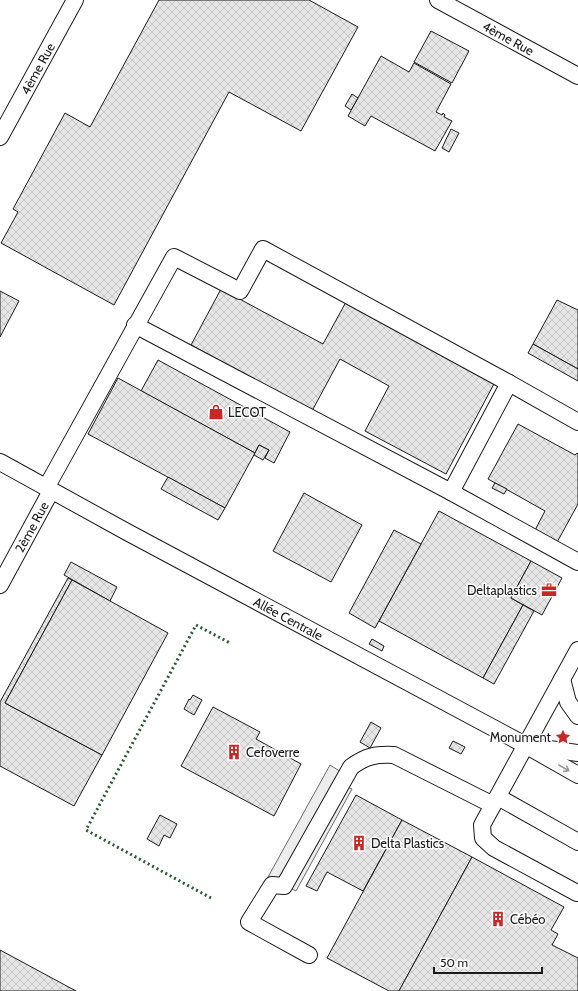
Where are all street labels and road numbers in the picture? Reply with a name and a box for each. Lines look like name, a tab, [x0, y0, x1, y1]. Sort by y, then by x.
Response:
street label: 4ème Rue	[480, 18, 537, 59]
street label: 4ème Rue	[17, 40, 58, 97]
street label: 2ème Rue	[11, 498, 52, 555]
street label: Allée Centrale	[251, 593, 326, 644]

